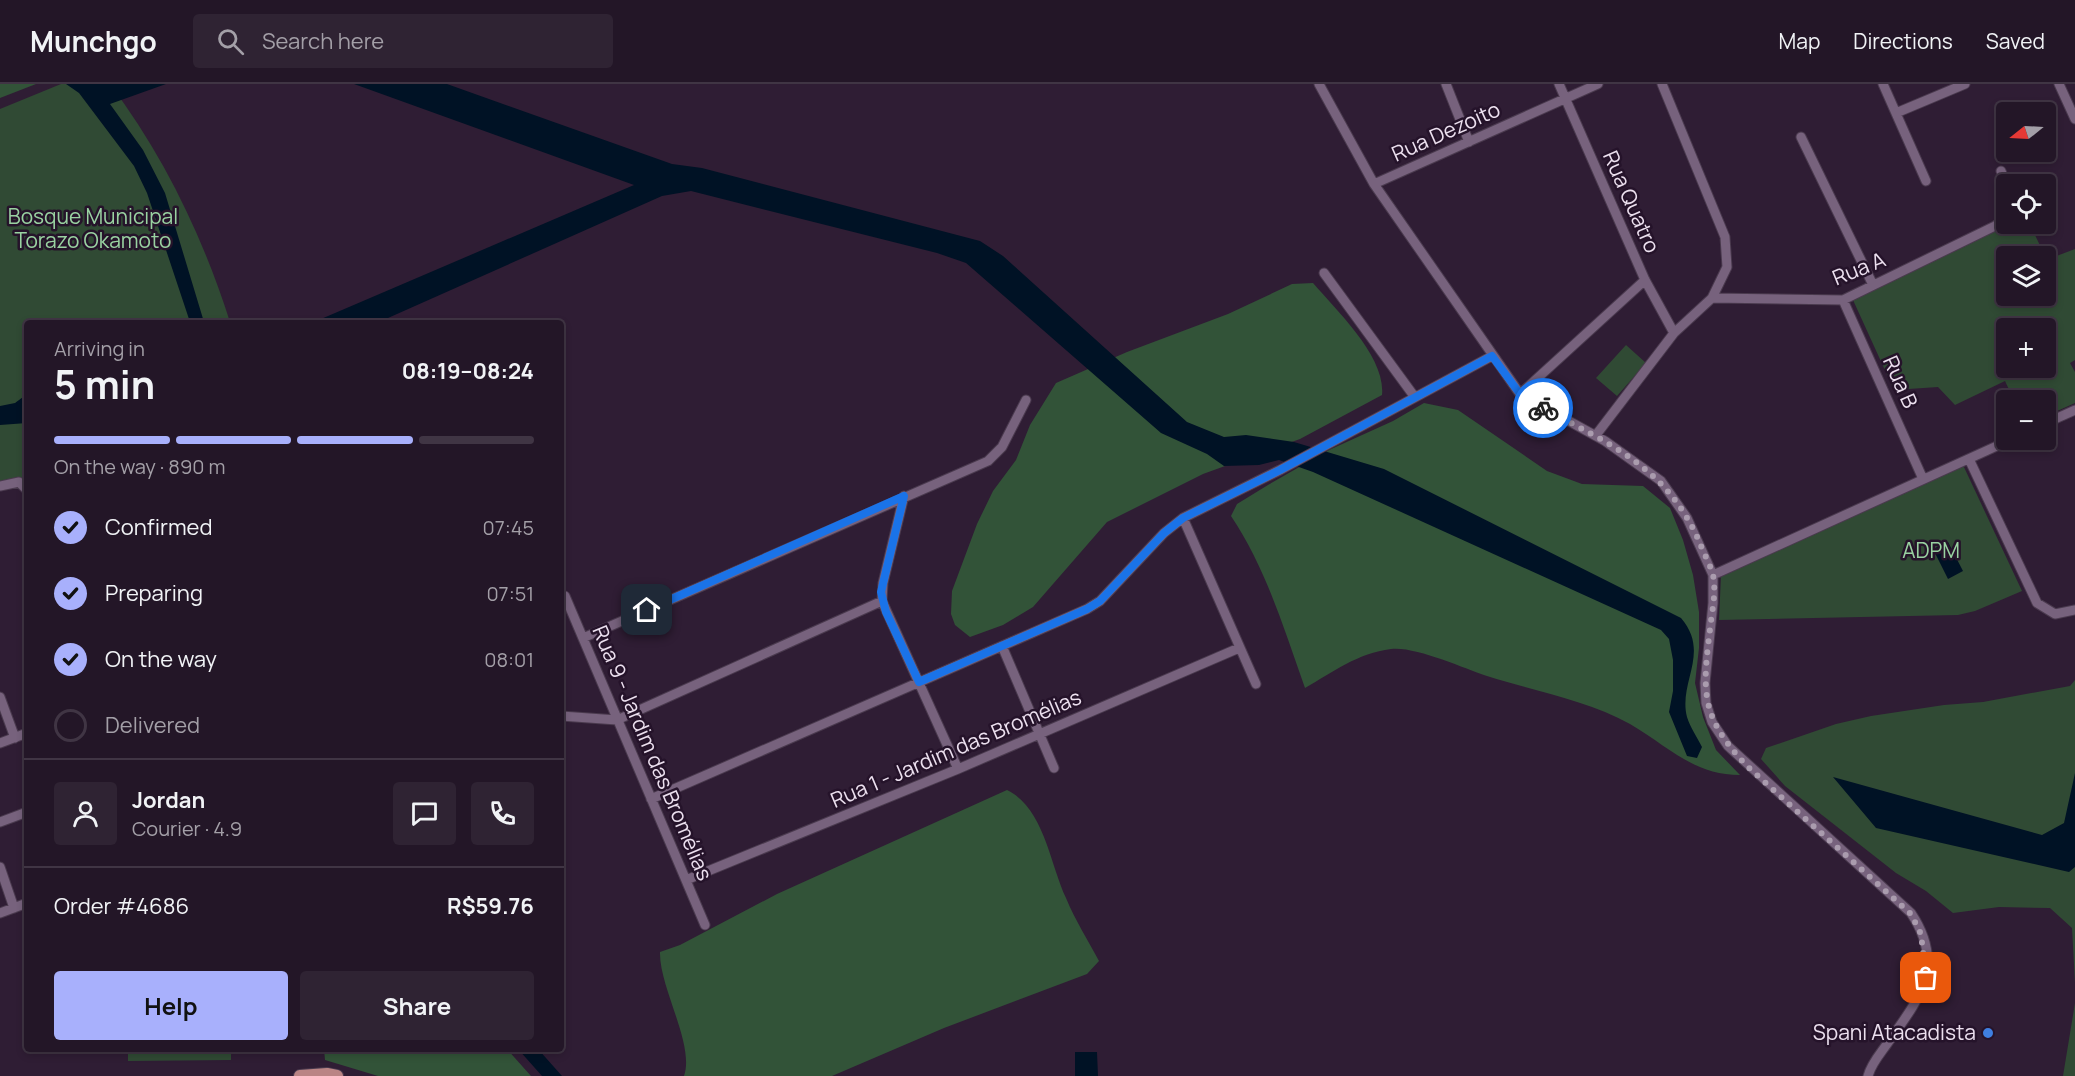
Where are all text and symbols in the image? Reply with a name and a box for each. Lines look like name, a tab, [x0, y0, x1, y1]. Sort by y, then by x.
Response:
search box	[193, 14, 613, 68]
text: Munchgo	[30, 22, 157, 60]
icon: search	[214, 25, 247, 58]
text: Search here	[262, 26, 384, 56]
text: Map	[1779, 27, 1820, 55]
text: Directions	[1853, 27, 1953, 55]
text: Saved	[1986, 27, 2045, 55]
street label: Rua Dezoito	[1387, 95, 1504, 167]
north arrow	[1996, 102, 2056, 162]
map controls	[1996, 102, 2056, 450]
street label: Rua Quatro	[1597, 146, 1667, 257]
button: locate	[1996, 174, 2056, 234]
park label: Bosque Municipal Torazo Okamoto	[8, 202, 178, 254]
street label: Rua A	[1828, 245, 1889, 291]
button: layers	[1996, 246, 2056, 306]
button: +	[1996, 318, 2056, 378]
text: Arriving in	[54, 335, 145, 362]
street label: Rua B	[1877, 351, 1925, 412]
text: 08:19–08:24	[402, 356, 534, 386]
text: 5 min	[54, 357, 155, 411]
courier	[1513, 378, 1573, 438]
button: −	[1996, 390, 2056, 450]
icon: bike	[1527, 392, 1560, 425]
text: On the way · 890 m	[54, 453, 225, 480]
icon: check	[54, 511, 87, 544]
text: Confirmed	[105, 512, 213, 542]
text: 07:45	[482, 514, 534, 541]
park label: ADPM	[1902, 536, 1960, 564]
icon: check	[54, 577, 87, 610]
text: Preparing	[105, 578, 203, 608]
text: 07:51	[486, 580, 534, 607]
pin	[621, 584, 672, 635]
icon: home	[630, 593, 663, 626]
street label: Rua 9 - Jardim das Bromélias	[586, 621, 719, 884]
icon: check	[54, 643, 87, 676]
text: On the way	[105, 644, 217, 674]
text: 08:01	[484, 646, 534, 673]
street label: Rua 1 - Jardim das Bromélias	[826, 683, 1085, 814]
text: Delivered	[105, 710, 200, 740]
button: person	[54, 782, 117, 845]
button: chat	[393, 782, 456, 845]
button: phone	[471, 782, 534, 845]
text: Jordan	[132, 785, 205, 815]
text: Courier · 4.9	[132, 815, 242, 842]
text: Order #4686	[54, 891, 189, 921]
text: R$59.76	[447, 891, 534, 921]
pin	[1900, 952, 1951, 1003]
icon: bag	[1909, 961, 1942, 994]
button: Help	[54, 971, 288, 1040]
button: Share	[300, 971, 534, 1040]
place label: Spani Atacadista	[1813, 1018, 1976, 1046]
marker: Spani Atacadista	[1981, 1026, 1995, 1040]

